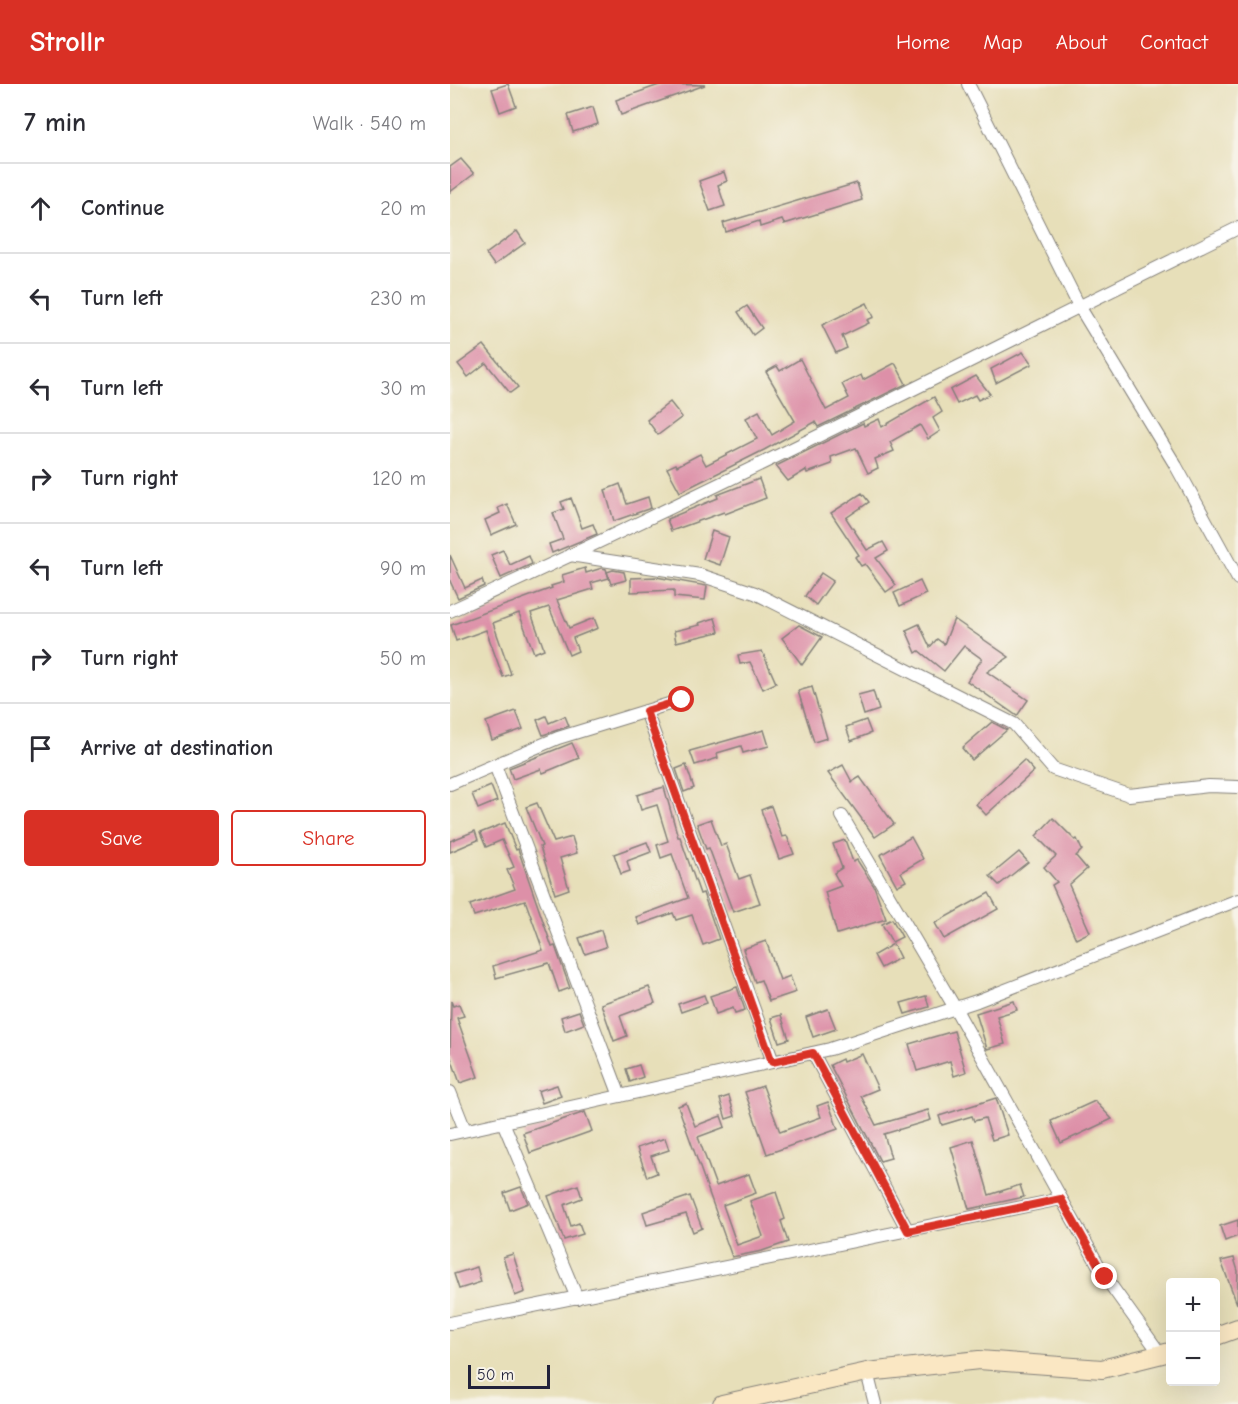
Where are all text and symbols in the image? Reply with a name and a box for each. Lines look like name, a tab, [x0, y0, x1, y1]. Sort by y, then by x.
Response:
text: Strollr	[30, 26, 104, 58]
text: Home	[896, 30, 950, 54]
text: Map	[983, 30, 1023, 54]
text: About	[1056, 30, 1107, 54]
text: Contact	[1140, 30, 1208, 54]
text: 7 min	[24, 108, 86, 138]
text: Walk · 540 m	[313, 112, 426, 135]
icon: ahead	[24, 192, 57, 225]
text: Continue	[81, 195, 164, 221]
text: 20 m	[380, 197, 426, 220]
icon: left	[24, 282, 57, 315]
text: Turn left	[81, 285, 163, 311]
text: 230 m	[370, 287, 426, 310]
icon: left	[24, 372, 57, 405]
text: Turn left	[81, 375, 163, 401]
text: 30 m	[380, 377, 426, 400]
icon: right	[24, 462, 57, 495]
text: Turn right	[81, 465, 178, 491]
text: 120 m	[372, 467, 426, 490]
icon: left	[24, 552, 57, 585]
text: Turn left	[81, 555, 163, 581]
text: 90 m	[380, 557, 426, 580]
icon: right	[24, 642, 57, 675]
text: Turn right	[81, 645, 178, 671]
text: 50 m	[380, 647, 426, 670]
route start	[668, 686, 694, 712]
icon: arrive	[24, 732, 57, 765]
text: Arrive at destination	[81, 735, 273, 761]
button: Save	[24, 810, 219, 866]
button: Share	[231, 810, 426, 866]
route end	[1091, 1263, 1117, 1289]
map controls	[1166, 1278, 1220, 1386]
button: +	[1166, 1278, 1220, 1332]
button: −	[1166, 1332, 1220, 1386]
scale bar	[468, 1362, 550, 1390]
text: 50 m	[477, 1366, 514, 1384]

